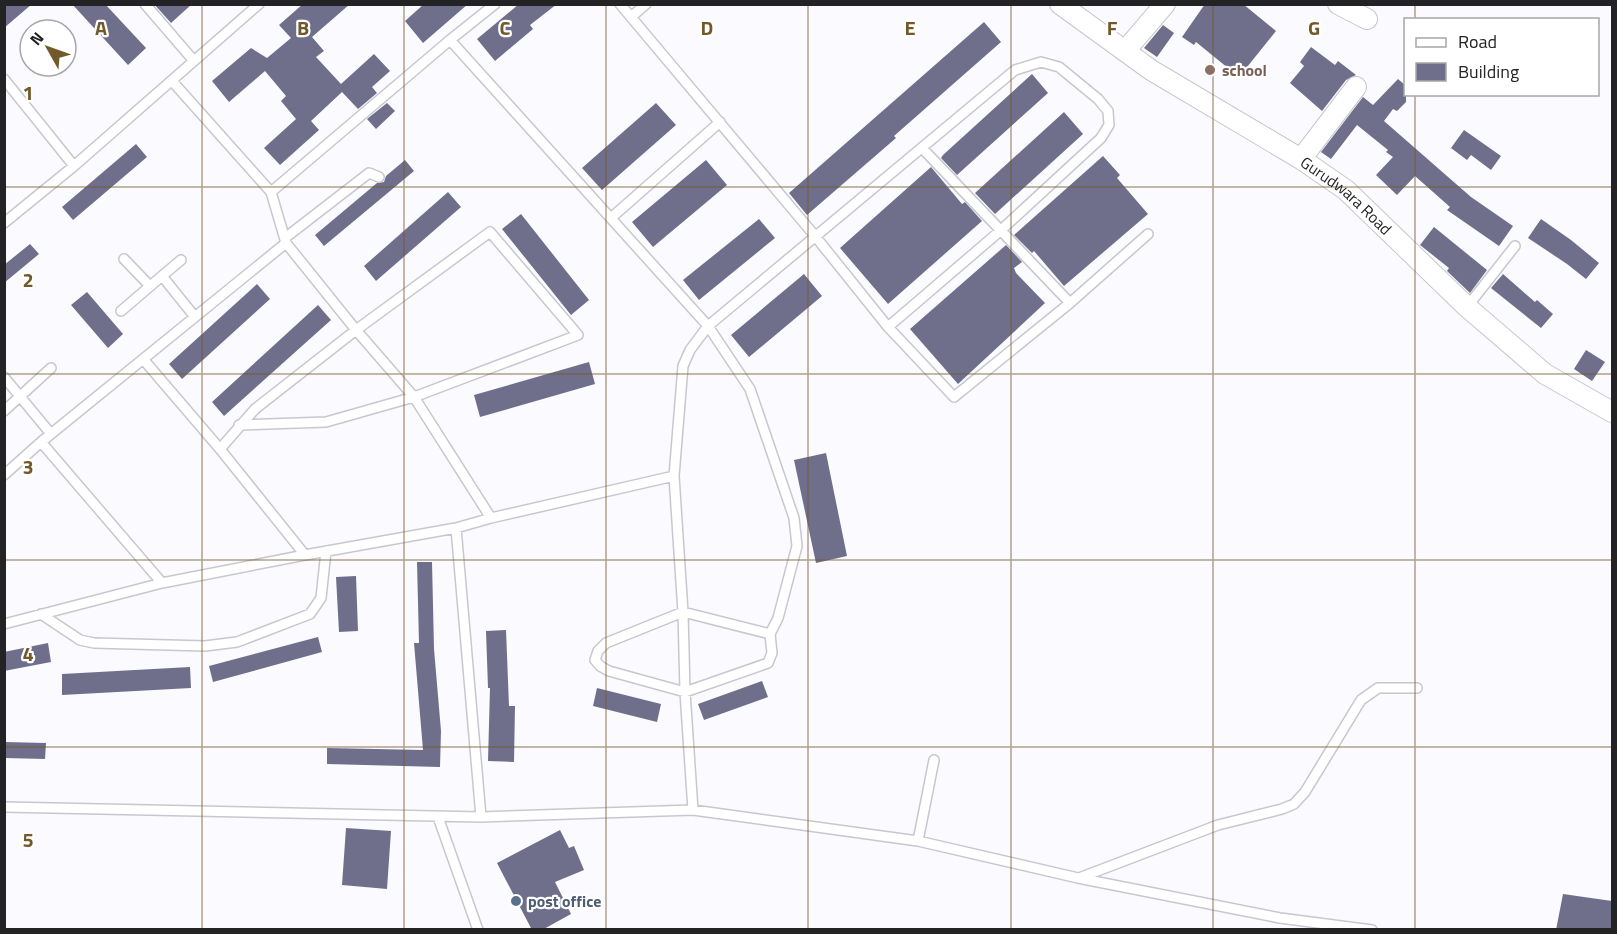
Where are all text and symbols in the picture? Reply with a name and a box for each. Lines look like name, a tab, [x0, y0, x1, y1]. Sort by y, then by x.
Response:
text: A	[95, 12, 107, 43]
text: B	[297, 12, 309, 43]
text: C	[500, 12, 511, 43]
text: D	[701, 12, 713, 43]
text: E	[904, 12, 916, 43]
text: F	[1107, 12, 1118, 43]
text: G	[1308, 12, 1320, 43]
north arrow	[18, 18, 78, 78]
legend	[1404, 18, 1599, 96]
text: N	[24, 26, 49, 50]
text: Road	[1458, 28, 1497, 55]
place label: school	[1222, 58, 1267, 82]
text: Building	[1458, 58, 1519, 85]
marker: school	[1203, 63, 1217, 77]
text: 1	[22, 77, 34, 108]
street label: Gurudwara Road	[1296, 150, 1397, 240]
text: 2	[22, 264, 34, 295]
text: 3	[22, 451, 34, 482]
text: 4	[22, 638, 34, 669]
text: 5	[22, 824, 34, 855]
place label: post office	[528, 889, 601, 913]
marker: post office	[509, 894, 523, 908]

